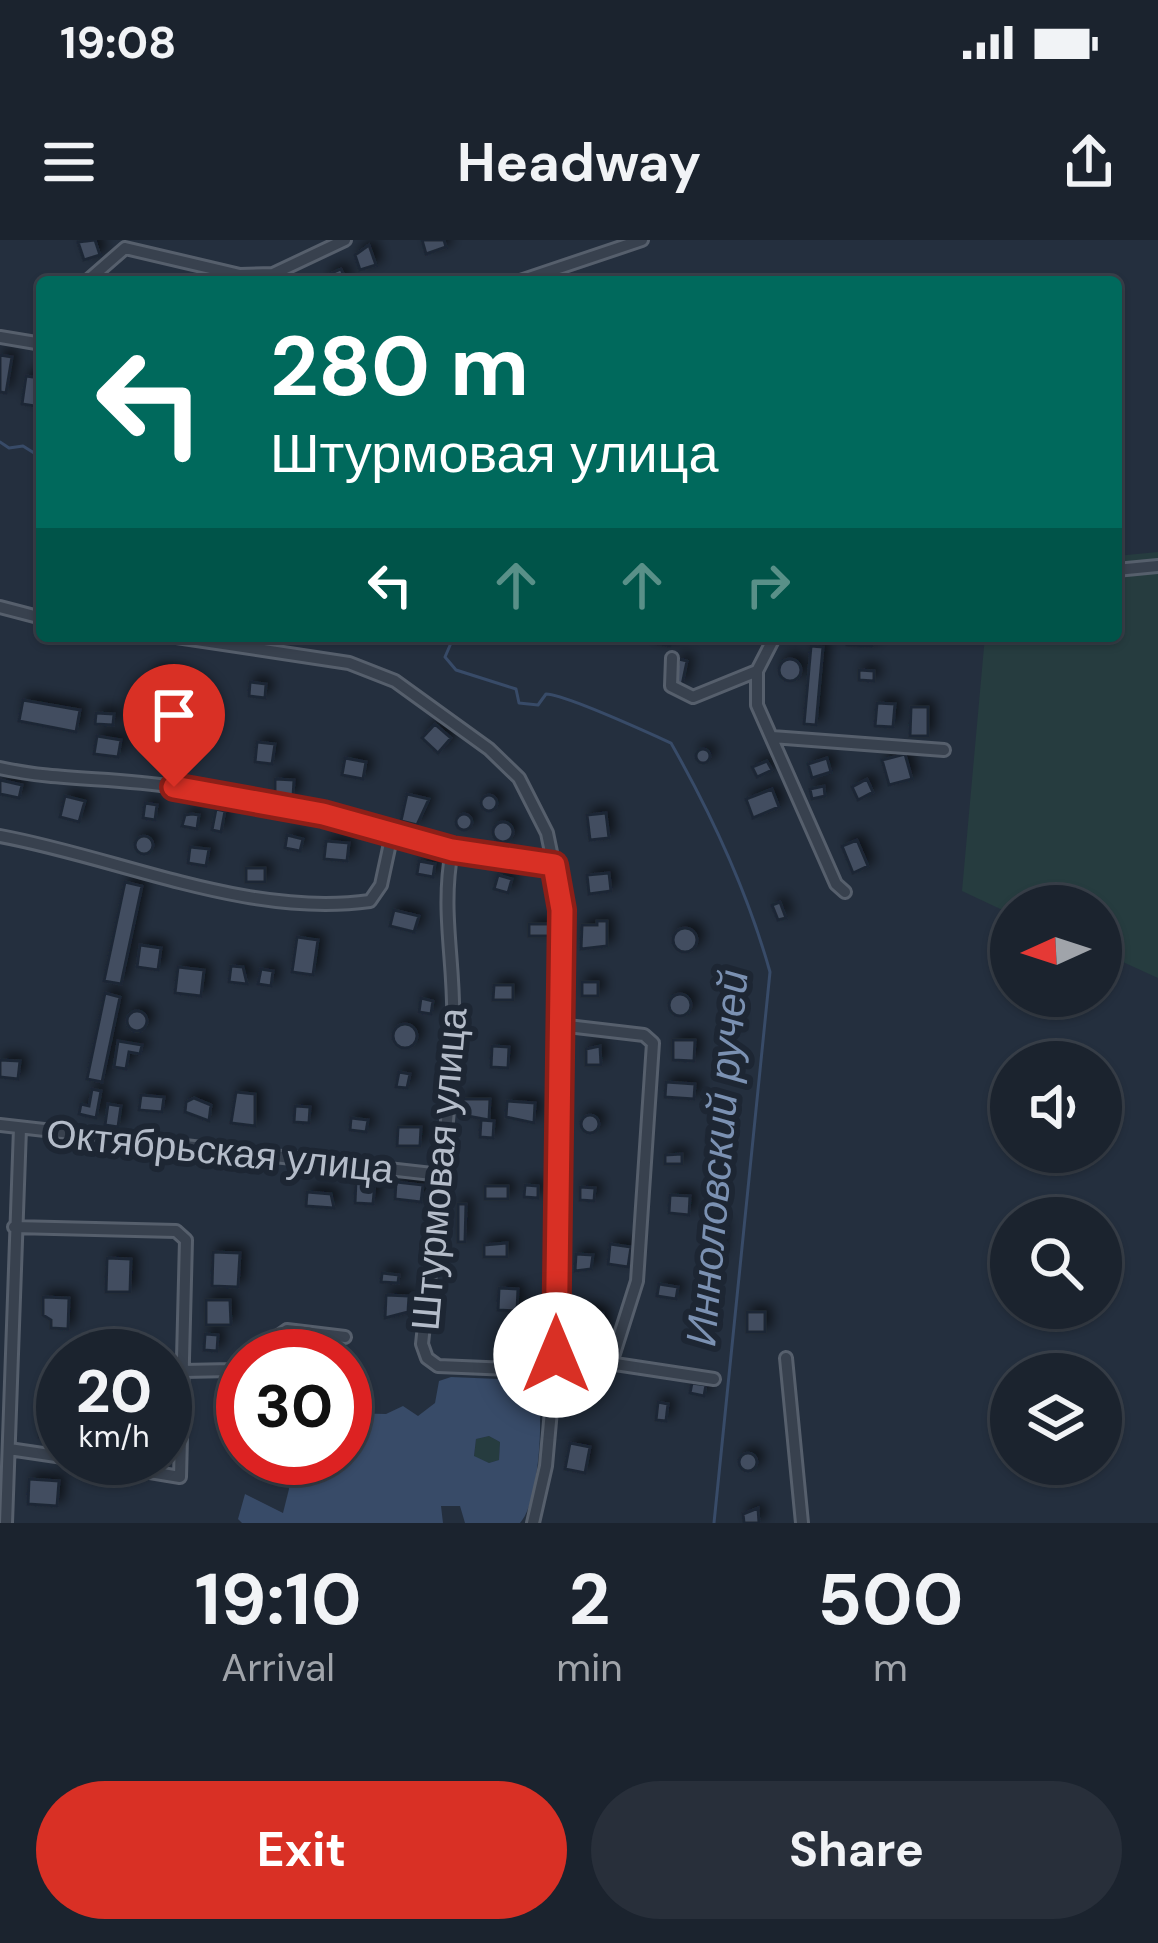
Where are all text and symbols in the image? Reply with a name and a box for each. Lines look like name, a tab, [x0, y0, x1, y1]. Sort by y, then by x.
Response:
text: 19:08	[60, 13, 177, 72]
text: Headway	[457, 127, 701, 198]
icon: menu	[36, 129, 102, 195]
icon: share	[1056, 129, 1122, 195]
text: 280 m	[270, 312, 529, 421]
icon: left	[72, 324, 228, 480]
text: Штурмовая улица	[270, 418, 719, 489]
icon: left	[357, 552, 423, 618]
icon: ahead	[483, 552, 549, 618]
icon: ahead	[609, 552, 675, 618]
icon: right	[735, 552, 801, 618]
pin	[123, 664, 225, 787]
icon: arrive	[141, 682, 207, 748]
north arrow	[990, 885, 1122, 1017]
map controls	[990, 885, 1122, 1485]
water label: Инноловский ручей	[673, 968, 761, 1348]
street label: Штурмовая улица	[399, 1005, 479, 1333]
button: sound	[990, 1041, 1122, 1173]
street label: Октябрьская улица	[44, 1107, 397, 1195]
button: search	[990, 1197, 1122, 1329]
position arrow	[493, 1292, 619, 1418]
speed limit sign: 30	[216, 1329, 372, 1485]
text: 20	[76, 1352, 152, 1431]
button: layers	[990, 1353, 1122, 1485]
text: km/h	[79, 1417, 149, 1456]
text: 19:10	[195, 1553, 362, 1646]
text: 2	[569, 1553, 610, 1646]
text: 500	[817, 1553, 963, 1646]
text: Arrival	[221, 1642, 335, 1693]
text: min	[556, 1642, 623, 1693]
text: m	[873, 1642, 908, 1693]
button: Exit	[36, 1781, 567, 1919]
button: Share	[591, 1781, 1122, 1919]

